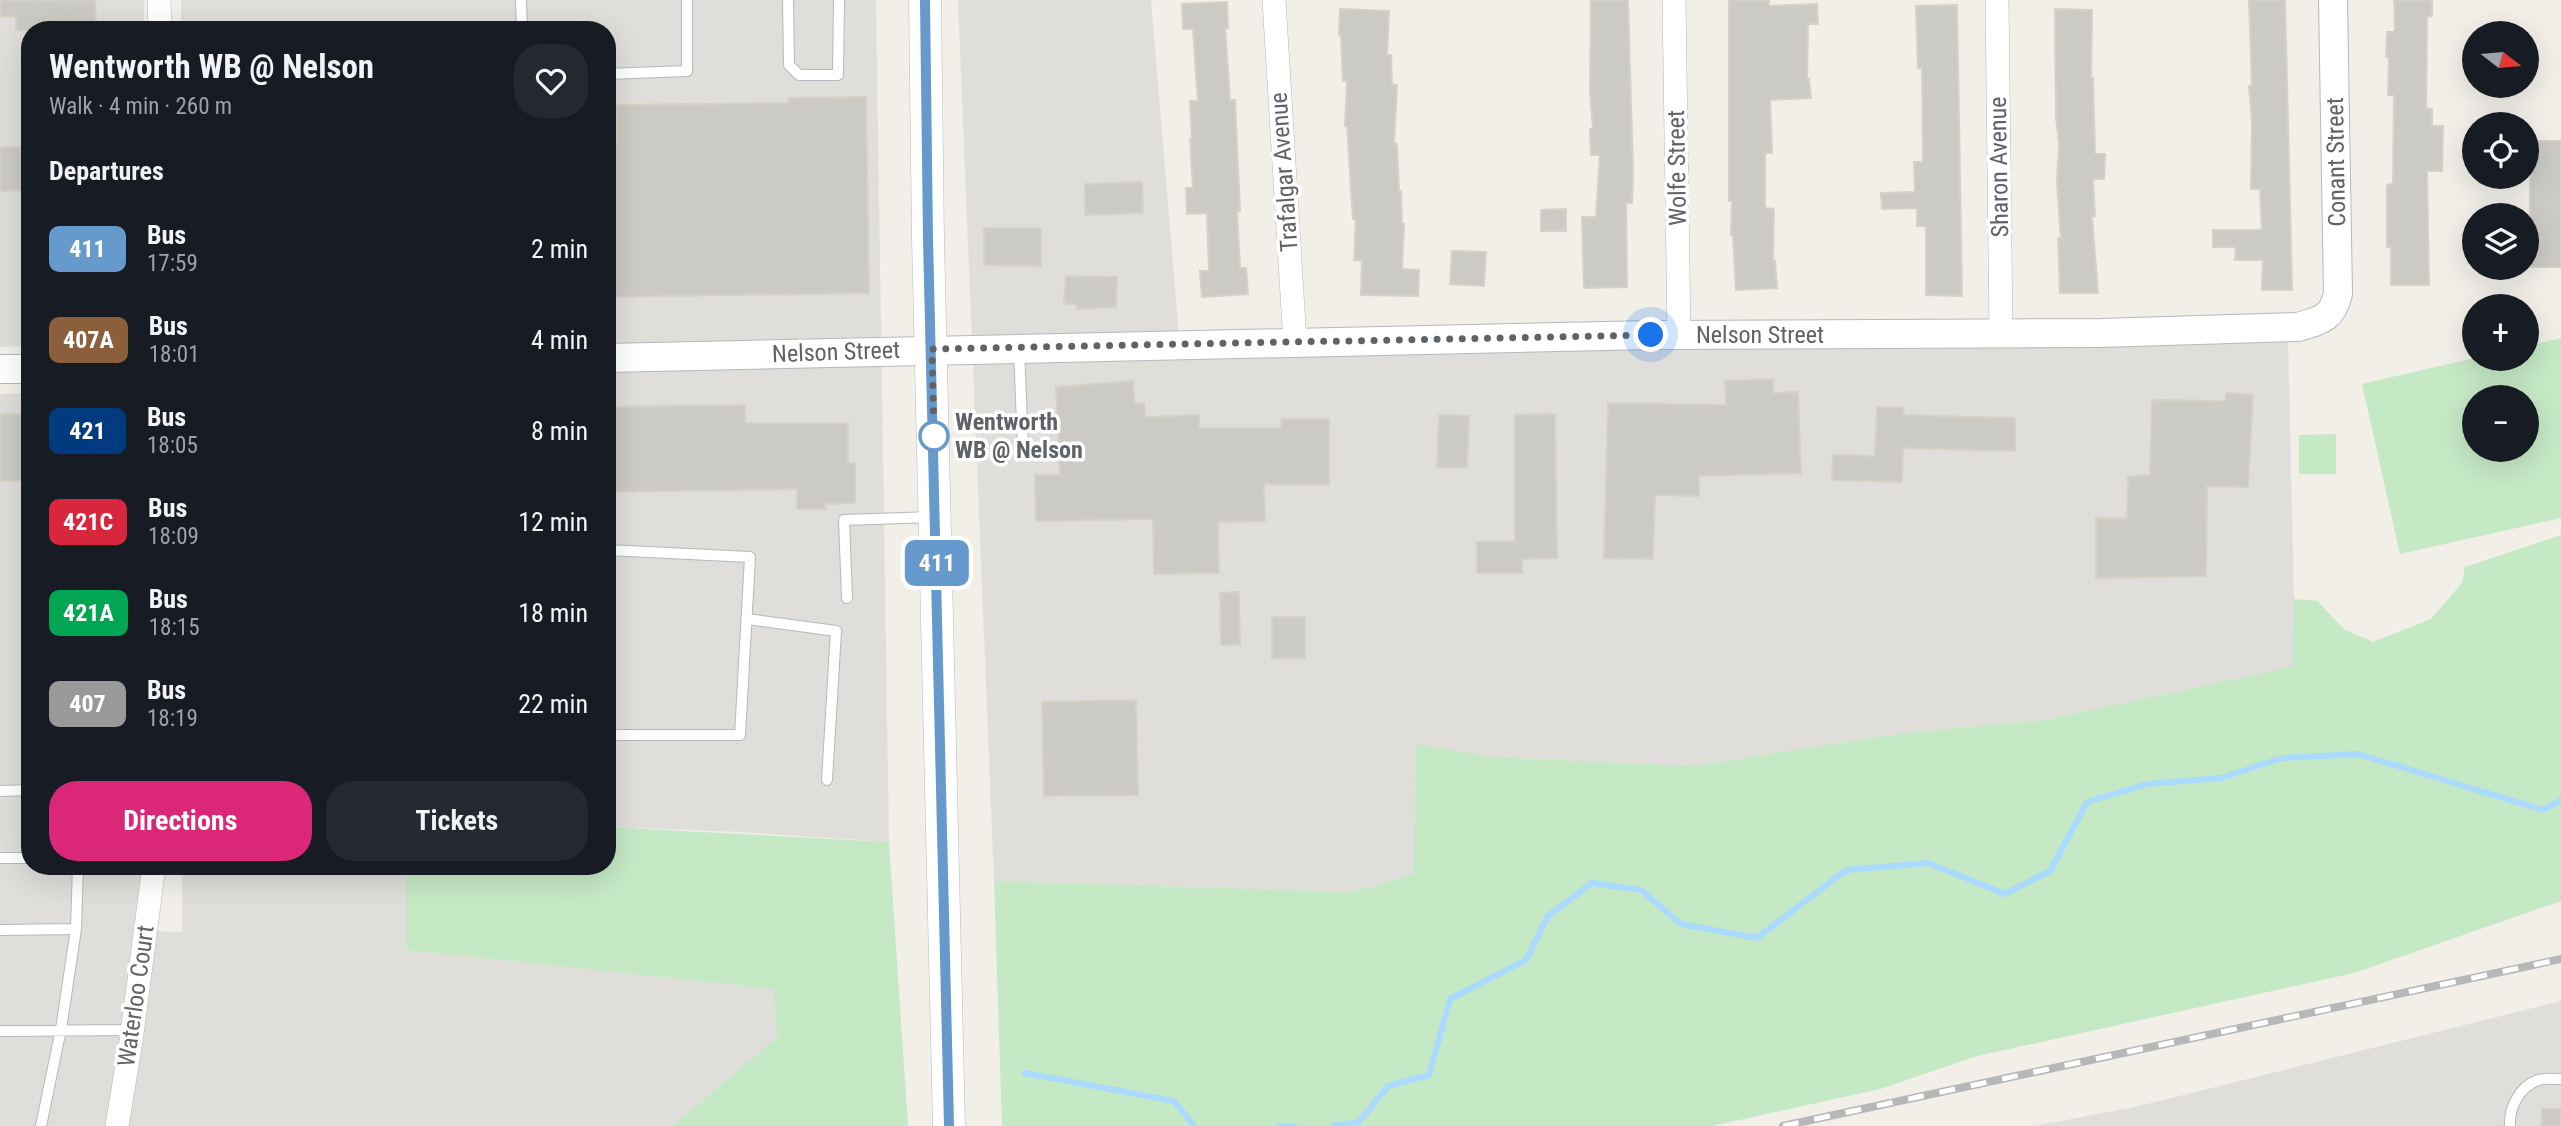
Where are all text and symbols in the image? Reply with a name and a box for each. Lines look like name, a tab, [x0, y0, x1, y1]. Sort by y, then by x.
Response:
north arrow	[2462, 21, 2539, 98]
map controls	[2462, 21, 2539, 462]
button: heart	[514, 44, 588, 118]
text: Wentworth WB @ Nelson	[49, 47, 374, 86]
street label: Trafalgar Avenue	[1264, 91, 1304, 253]
text: Walk · 4 min · 260 m	[49, 93, 232, 120]
street label: Sharon Avenue	[1984, 96, 2014, 238]
street label: Conant Street	[2321, 97, 2351, 227]
street label: Wolfe Street	[1662, 110, 1692, 226]
button: locate	[2462, 112, 2539, 189]
text: Departures	[49, 156, 164, 186]
button: layers	[2462, 203, 2539, 280]
text: Bus	[147, 220, 186, 250]
text: 2 min	[531, 234, 588, 264]
text: 411	[69, 235, 106, 263]
text: 17:59	[147, 250, 198, 277]
button: +	[2462, 294, 2539, 371]
text: Bus	[149, 311, 188, 341]
your location	[1633, 317, 1668, 352]
street label: Nelson Street	[1696, 321, 1824, 349]
text: 4 min	[531, 325, 588, 355]
text: 407A	[63, 326, 114, 354]
street label: Nelson Street	[772, 336, 900, 368]
text: 18:01	[149, 341, 200, 368]
button: −	[2462, 385, 2539, 462]
text: Bus	[147, 402, 186, 432]
place label: Wentworth WB @ Nelson	[955, 408, 1083, 464]
text: 8 min	[531, 416, 588, 446]
text: 421	[69, 417, 106, 445]
marker: Wentworth WB @ Nelson	[919, 421, 949, 451]
text: 18:05	[147, 432, 198, 459]
text: Bus	[148, 493, 187, 523]
text: 12 min	[518, 507, 588, 537]
text: 421C	[63, 508, 113, 536]
text: 18:09	[148, 523, 199, 550]
line badge: 411	[897, 540, 977, 586]
text: 411	[919, 549, 955, 577]
text: Bus	[149, 584, 188, 614]
text: 18 min	[518, 598, 588, 628]
text: 421A	[63, 599, 114, 627]
text: 18:15	[149, 614, 200, 641]
text: Bus	[147, 675, 186, 705]
text: 22 min	[518, 689, 588, 719]
text: 407	[69, 690, 106, 718]
text: 18:19	[147, 705, 198, 732]
button: Directions	[49, 781, 312, 861]
button: Tickets	[326, 781, 588, 861]
street label: Waterloo Court	[112, 924, 160, 1068]

